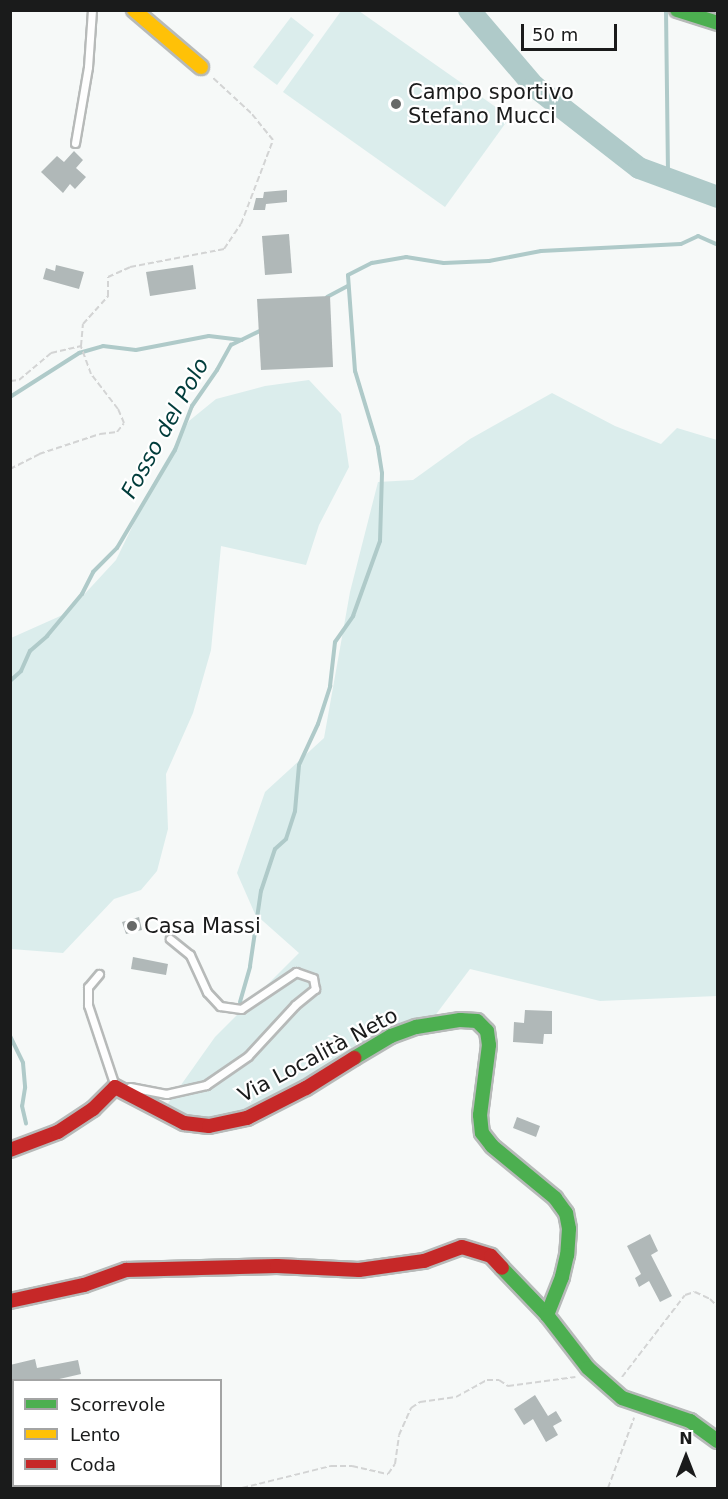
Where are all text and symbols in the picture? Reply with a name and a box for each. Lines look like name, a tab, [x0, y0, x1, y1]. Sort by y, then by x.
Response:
scale bar	[524, 12, 620, 50]
text: 50 m	[532, 24, 578, 45]
place label: Campo sportivo Stefano Mucci	[408, 79, 574, 129]
marker: Campo sportivo Stefano Mucci	[389, 97, 403, 111]
water label: Fosso del Polo	[116, 353, 214, 503]
place label: Casa Massi	[144, 913, 261, 939]
marker: Casa Massi	[125, 919, 139, 933]
street label: Via Località Neto	[234, 1002, 402, 1108]
legend	[12, 1379, 222, 1487]
text: Scorrevole	[70, 1394, 165, 1415]
text: Lento	[70, 1424, 120, 1445]
north arrow	[656, 1427, 716, 1487]
text: N	[679, 1429, 693, 1448]
text: Coda	[70, 1454, 116, 1475]

